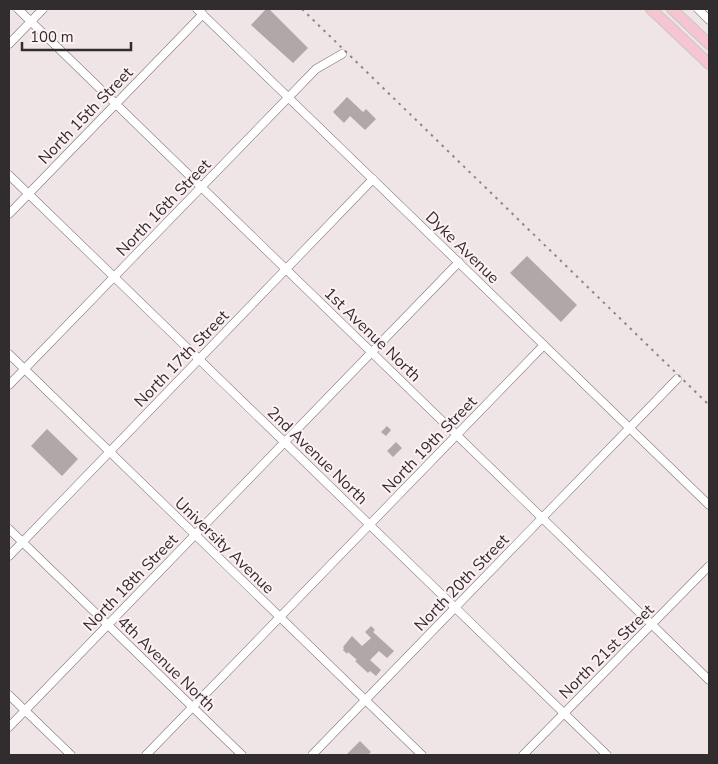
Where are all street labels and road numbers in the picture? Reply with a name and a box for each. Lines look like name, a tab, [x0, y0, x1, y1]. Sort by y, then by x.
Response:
street label: North 15th Street	[34, 62, 138, 169]
street label: North 16th Street	[112, 154, 216, 261]
street label: Dyke Avenue	[421, 207, 504, 289]
street label: 1st Avenue North	[319, 283, 426, 387]
street label: North 17th Street	[130, 305, 234, 412]
street label: North 19th Street	[378, 391, 482, 498]
street label: 2nd Avenue North	[262, 402, 373, 510]
street label: University Avenue	[170, 492, 279, 599]
street label: North 18th Street	[79, 529, 183, 636]
street label: North 20th Street	[410, 529, 514, 636]
street label: North 21st Street	[554, 599, 659, 704]
street label: 4th Avenue North	[112, 611, 220, 716]

